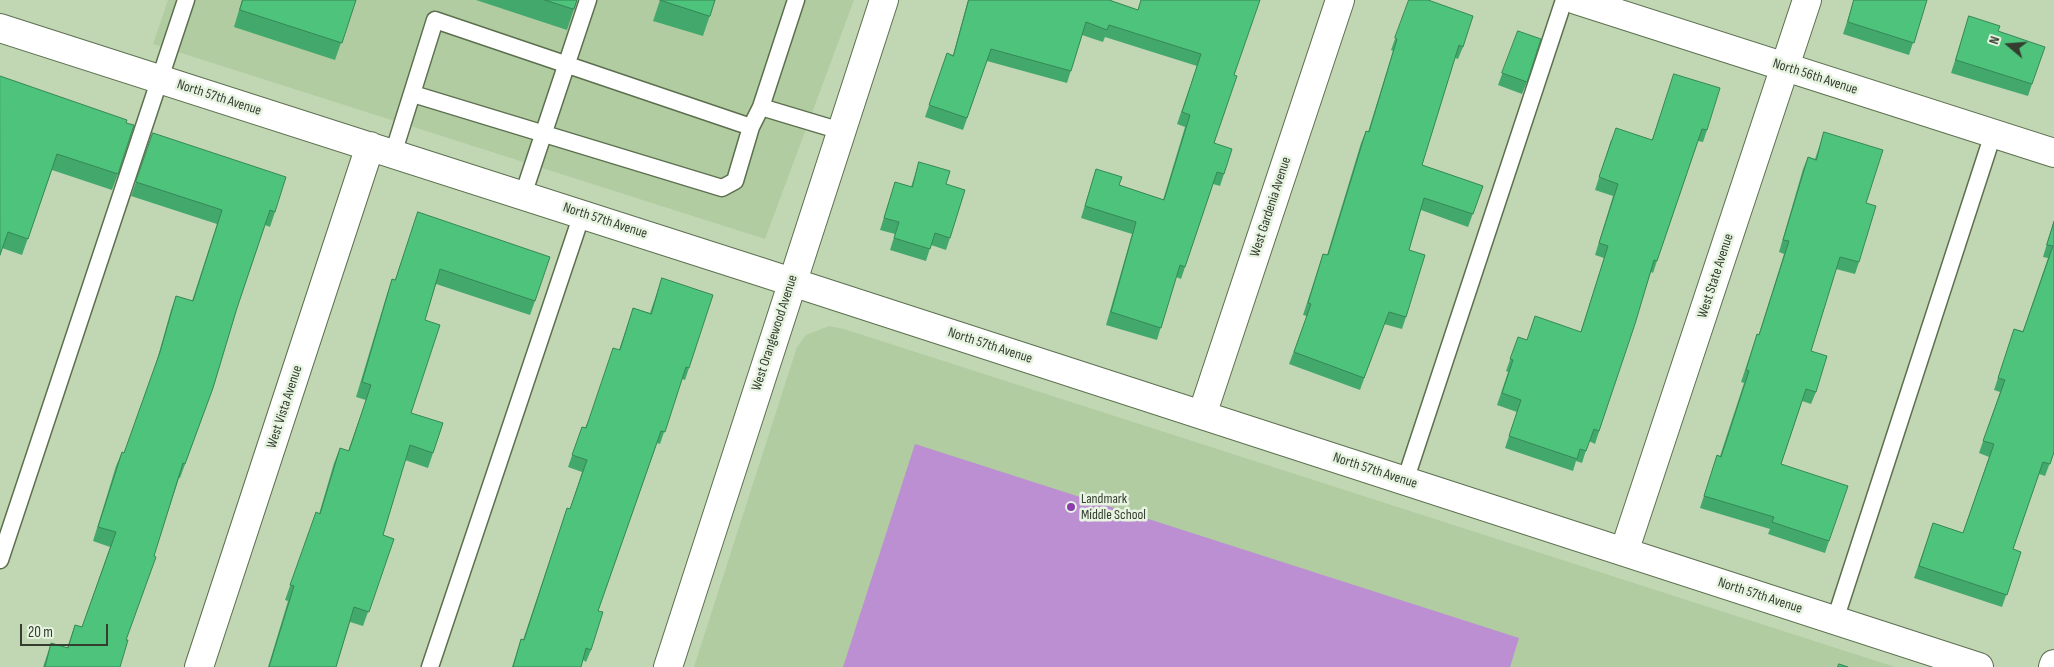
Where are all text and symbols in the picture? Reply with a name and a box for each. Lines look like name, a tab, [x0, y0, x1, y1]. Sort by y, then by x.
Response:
north arrow	[1984, 20, 2034, 70]
text: N	[1985, 34, 2003, 46]
street label: North 56th Avenue	[1771, 55, 1859, 99]
street label: North 57th Avenue	[175, 76, 263, 120]
street label: West Gardenia Avenue	[1247, 155, 1295, 259]
street label: North 57th Avenue	[561, 199, 649, 243]
street label: West State Avenue	[1694, 232, 1738, 320]
street label: West Orangewood Avenue	[748, 273, 802, 393]
street label: North 57th Avenue	[946, 324, 1034, 368]
street label: West Vista Avenue	[264, 364, 306, 450]
street label: North 57th Avenue	[1331, 449, 1419, 493]
place label: Landmark Middle School	[1081, 491, 1146, 524]
marker: Landmark Middle School	[1065, 501, 1077, 513]
street label: North 57th Avenue	[1716, 574, 1804, 618]
scale bar	[22, 614, 110, 646]
text: 20 m	[28, 623, 53, 642]

